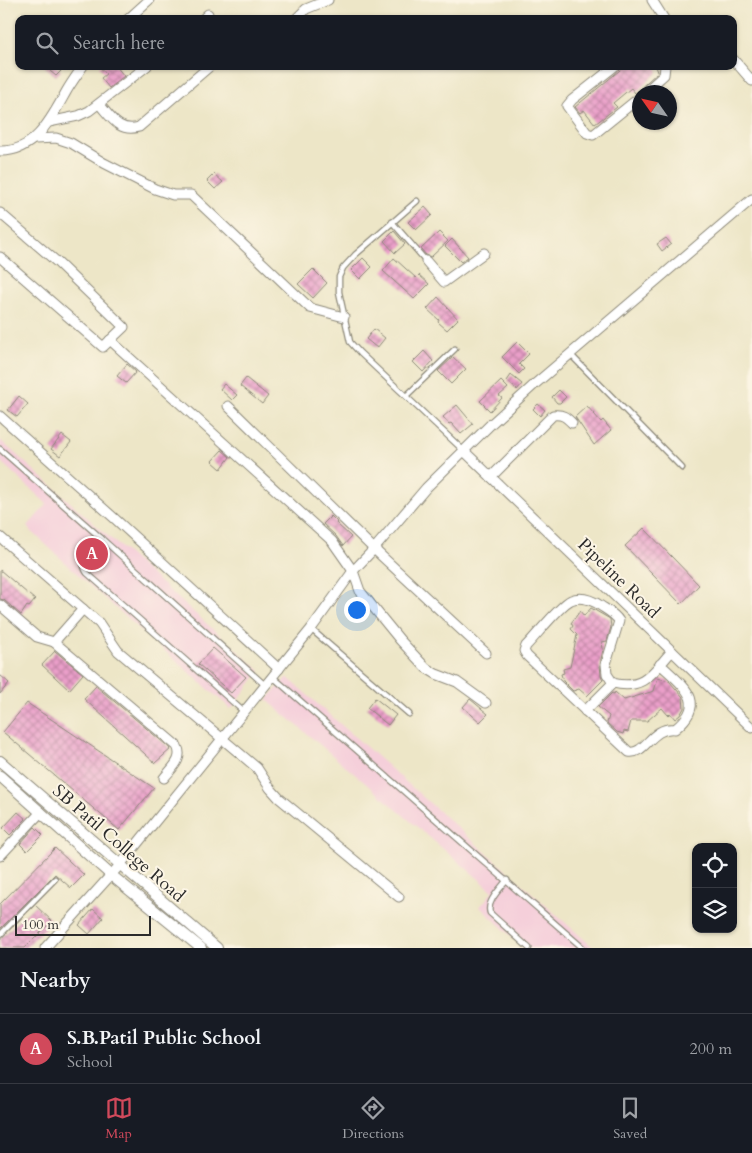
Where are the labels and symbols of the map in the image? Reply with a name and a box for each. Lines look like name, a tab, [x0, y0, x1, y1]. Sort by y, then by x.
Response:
north arrow	[632, 85, 677, 130]
street label: Pipeline Road	[572, 533, 666, 624]
pin: A	[76, 535, 108, 573]
your location	[344, 597, 370, 623]
street label: SB Patil College Road	[47, 779, 191, 908]
scale bar	[15, 913, 151, 936]

